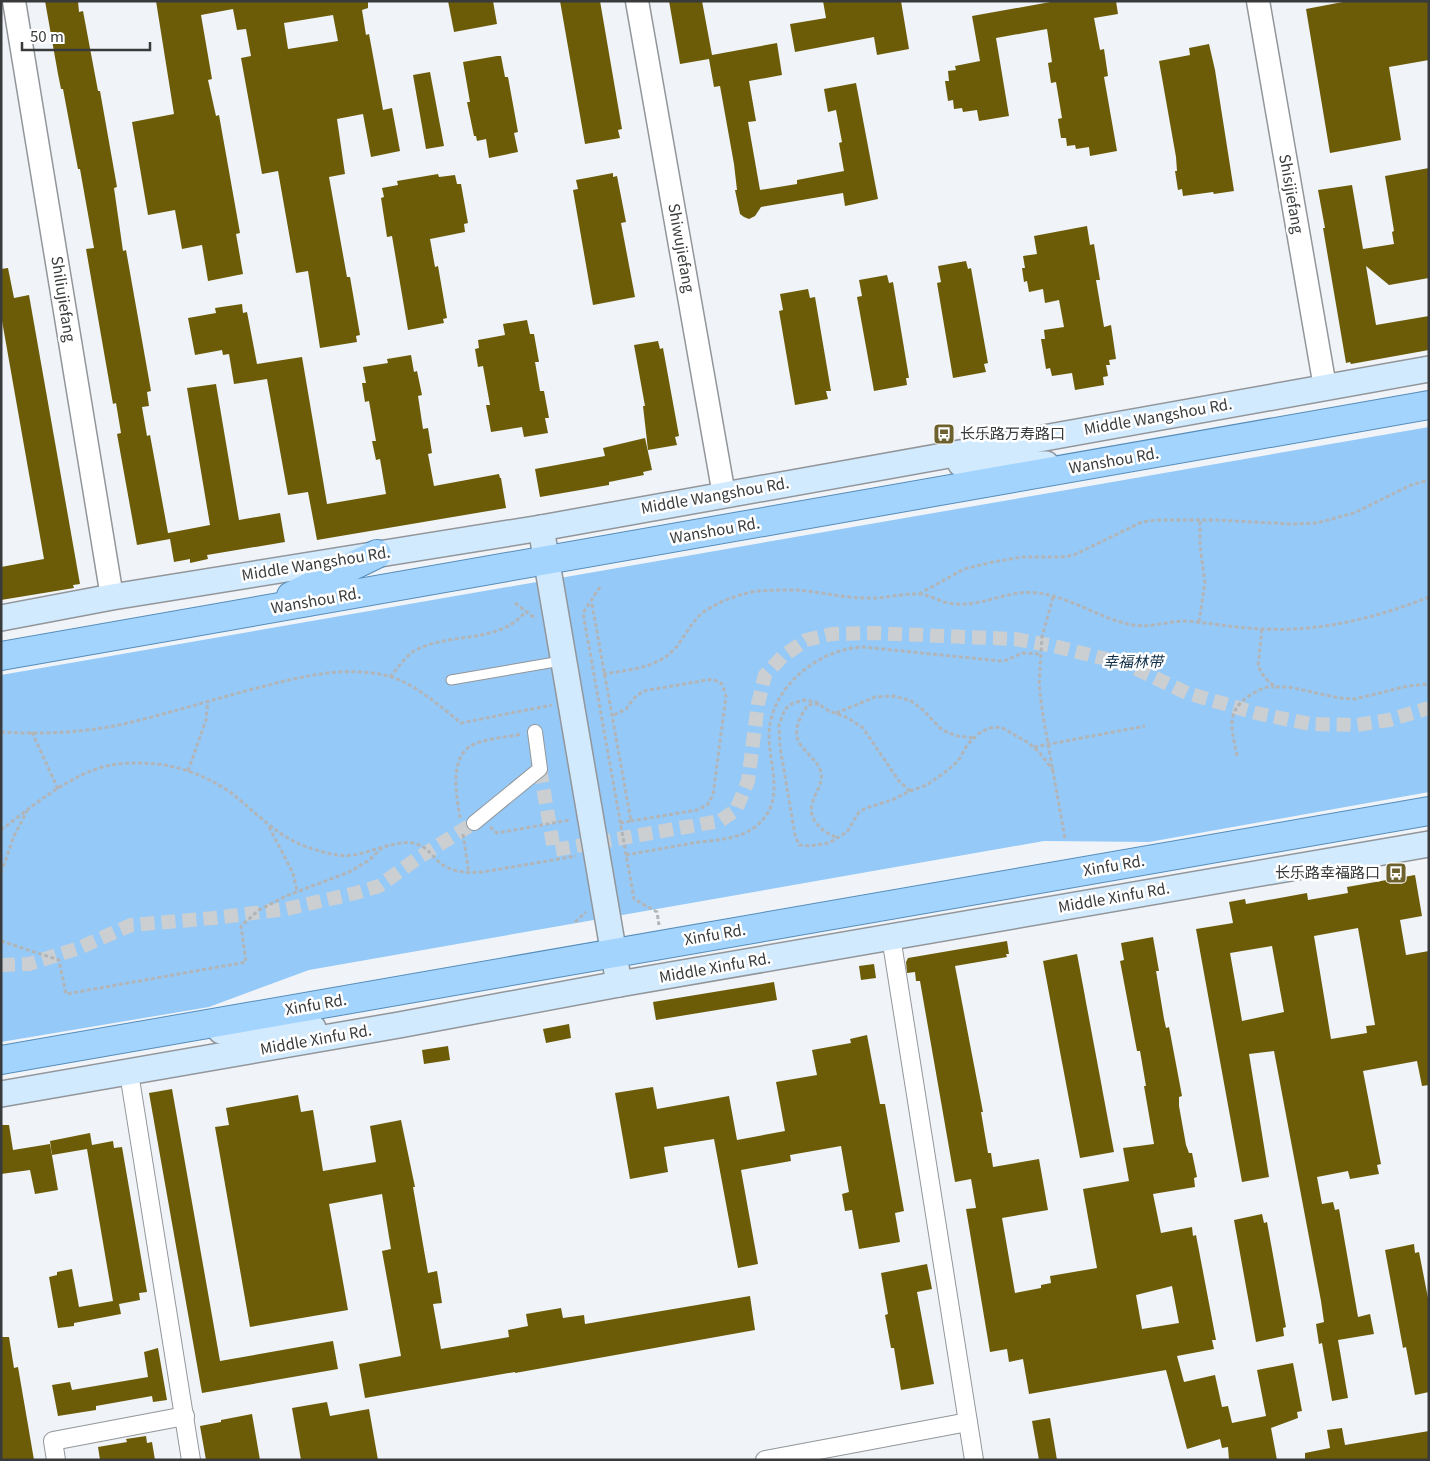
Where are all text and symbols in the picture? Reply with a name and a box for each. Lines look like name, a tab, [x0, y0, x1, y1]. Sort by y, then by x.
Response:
scale bar	[22, 20, 150, 52]
text: 50 m	[30, 25, 64, 46]
street label: Shisijiefang	[1275, 152, 1310, 236]
street label: Shiwujiefang	[664, 201, 701, 295]
street label: Shiliujiefang	[47, 254, 82, 344]
street label: Middle Wangshou Rd.	[1082, 392, 1234, 439]
bus stop icon: 长乐路万寿路口	[932, 422, 956, 446]
place label: 长乐路万寿路口	[960, 422, 1065, 443]
street label: Wanshou Rd.	[1067, 441, 1160, 478]
street label: Middle Wangshou Rd.	[639, 471, 791, 518]
street label: Wanshou Rd.	[668, 511, 761, 548]
street label: Middle Wangshou Rd.	[240, 540, 392, 585]
street label: Wanshou Rd.	[269, 581, 362, 618]
park label: 幸福林带	[1103, 650, 1165, 671]
street label: Xinfu Rd.	[1081, 849, 1146, 880]
place label: 长乐路幸福路口	[1275, 861, 1380, 882]
bus stop icon: 长乐路幸福路口	[1384, 861, 1408, 885]
street label: Middle Xinfu Rd.	[1056, 876, 1171, 917]
street label: Xinfu Rd.	[682, 918, 747, 949]
street label: Middle Xinfu Rd.	[657, 946, 772, 987]
street label: Xinfu Rd.	[283, 988, 348, 1019]
street label: Middle Xinfu Rd.	[258, 1018, 373, 1059]

